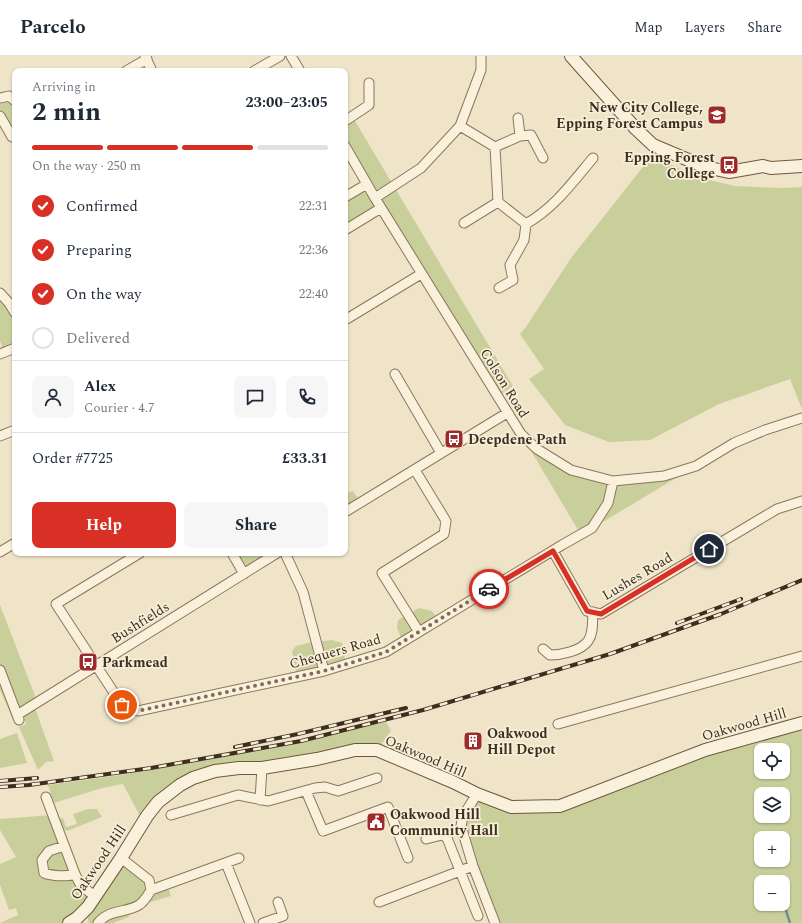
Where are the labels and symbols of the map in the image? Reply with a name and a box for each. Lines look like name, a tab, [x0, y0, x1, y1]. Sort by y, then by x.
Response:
place label: New City College, Epping Forest Campus	[556, 97, 703, 134]
school or university icon: New City College, Epping Forest Campus	[706, 104, 728, 126]
place label: Epping Forest College	[624, 147, 716, 184]
bus stop icon: Epping Forest College	[718, 154, 740, 176]
street label: Colson Road	[475, 344, 534, 422]
bus stop icon: Deepdene Path	[443, 428, 465, 450]
place label: Deepdene Path	[468, 429, 567, 450]
pin	[692, 532, 726, 566]
street label: Lushes Road	[598, 547, 677, 606]
courier	[469, 569, 509, 609]
street label: Bushfields	[107, 596, 173, 649]
street label: Chequers Road	[287, 628, 383, 675]
bus stop icon: Parkmead	[77, 651, 99, 673]
place label: Parkmead	[102, 652, 168, 673]
pin	[105, 688, 139, 722]
street label: Oakwood Hill	[699, 702, 789, 747]
place label: Oakwood Hill Depot	[487, 723, 556, 760]
street label: Oakwood Hill	[382, 730, 470, 783]
building icon: Oakwood Hill Depot	[462, 730, 484, 752]
place label: Oakwood Hill Community Hall	[390, 804, 498, 841]
public building icon: Oakwood Hill Community Hall	[365, 811, 387, 833]
street label: Oakwood Hill	[65, 820, 131, 904]

